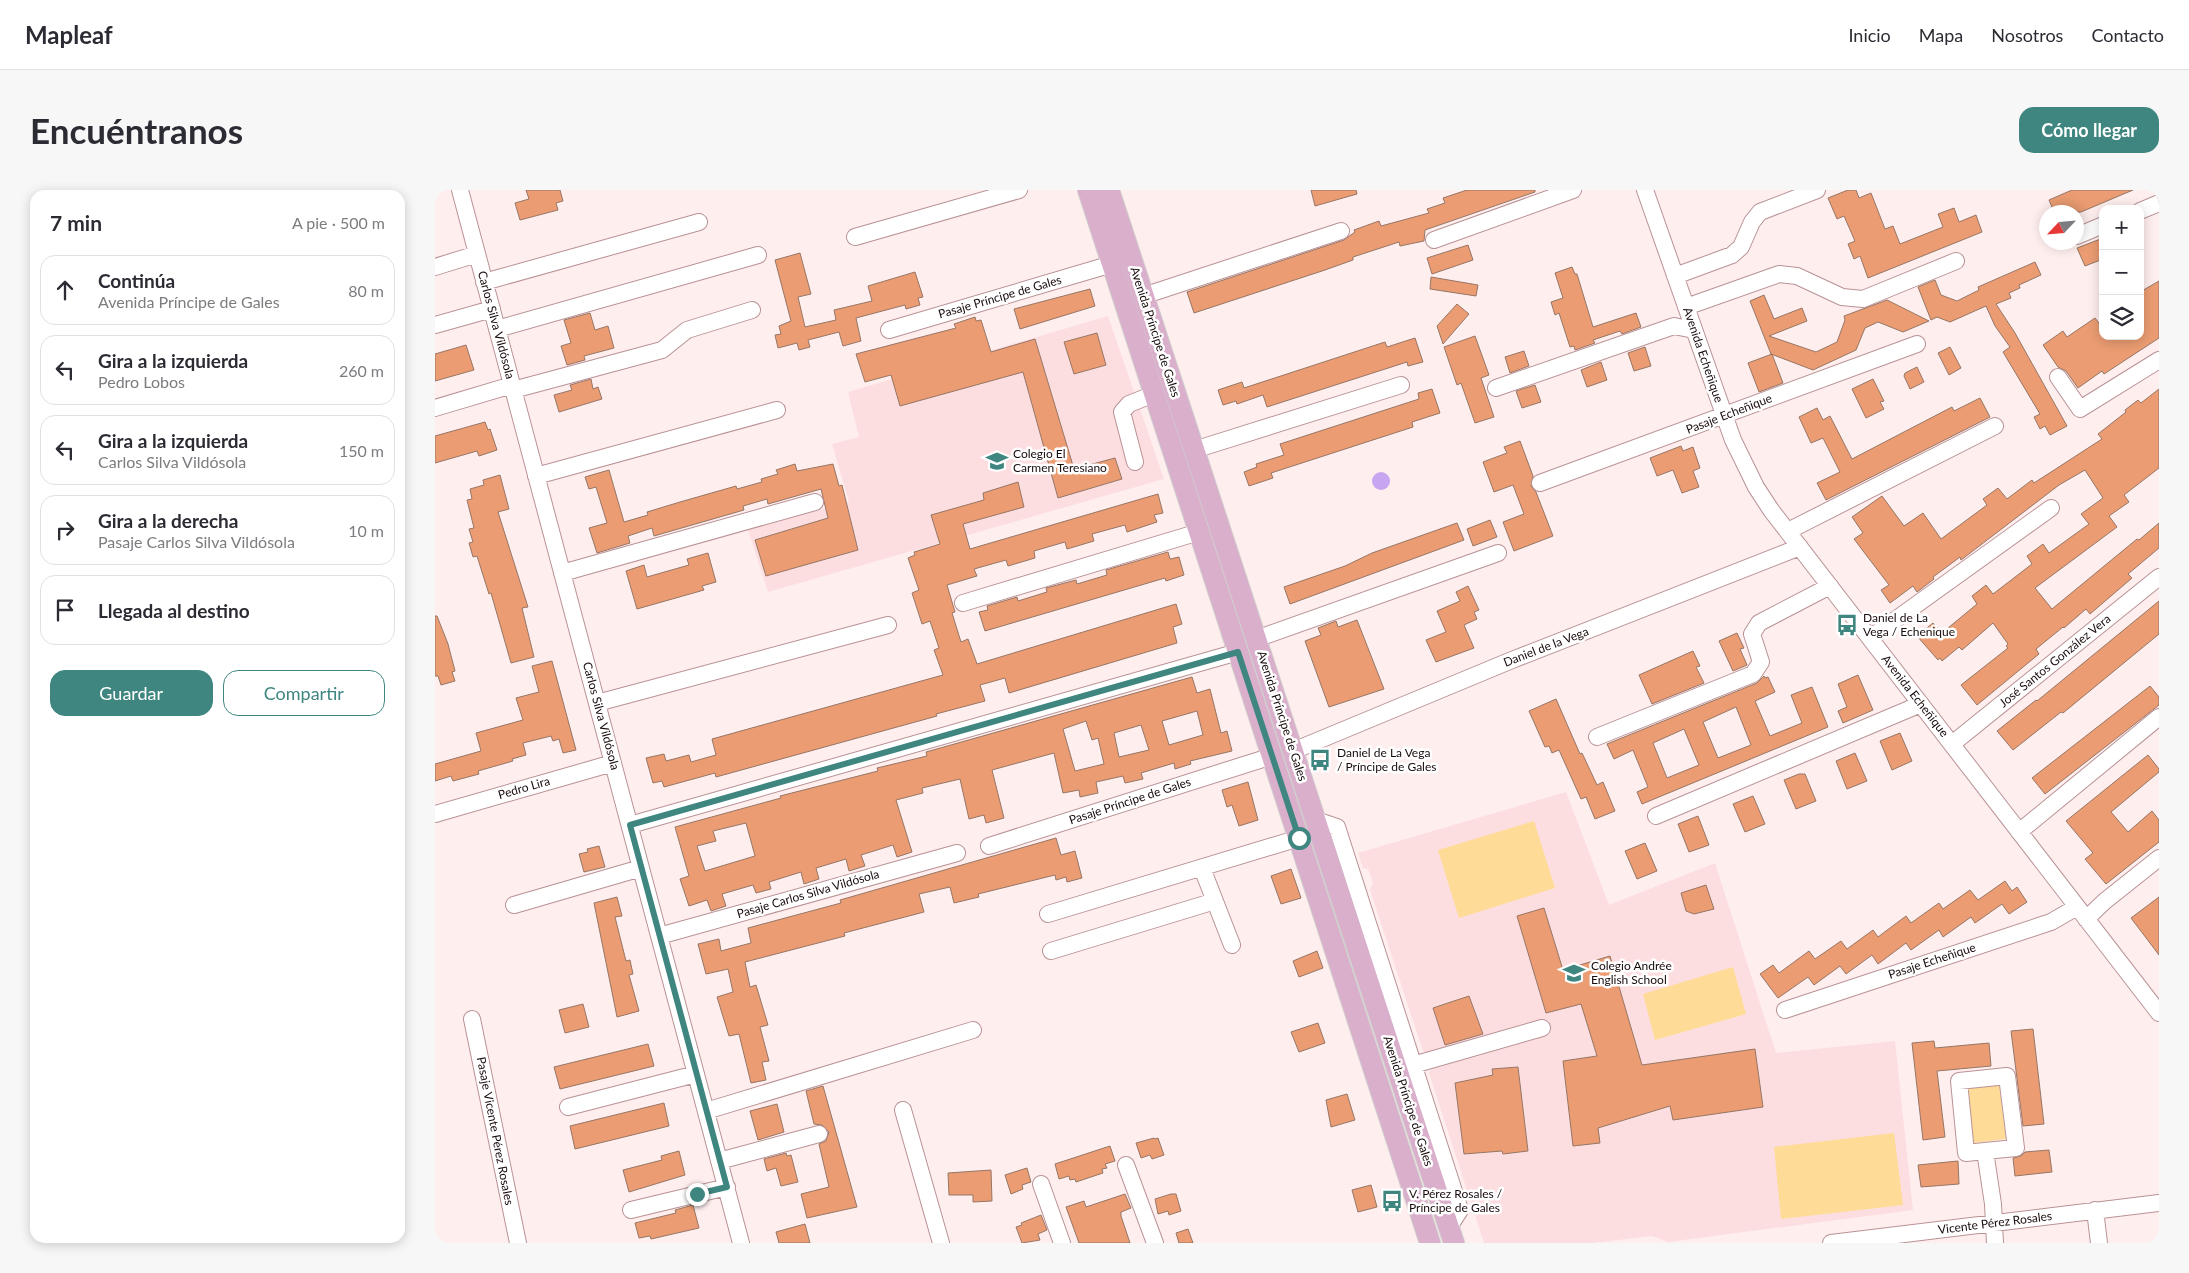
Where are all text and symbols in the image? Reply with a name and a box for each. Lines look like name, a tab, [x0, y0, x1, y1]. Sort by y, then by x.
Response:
text: Mapleaf	[25, 20, 113, 49]
text: Inicio	[1848, 24, 1891, 46]
text: Mapa	[1919, 24, 1963, 46]
text: Nosotros	[1991, 24, 2063, 46]
text: Contacto	[2091, 24, 2164, 46]
button: Cómo llegar	[2019, 107, 2159, 153]
text: Encuéntranos	[30, 109, 243, 151]
north arrow	[2039, 205, 2084, 250]
map controls	[2099, 205, 2144, 340]
button: +	[2099, 205, 2144, 250]
text: 7 min	[50, 210, 102, 235]
text: A pie · 500 m	[292, 213, 385, 232]
button: −	[2099, 250, 2144, 295]
street label: Avenida Príncipe de Gales	[1127, 265, 1184, 399]
text: Continúa	[98, 269, 175, 292]
street label: Carlos Silva Vildósola	[475, 269, 518, 381]
street label: Pasaje Príncipe de Gales	[937, 272, 1063, 321]
icon: ahead	[51, 276, 79, 304]
text: 80 m	[348, 281, 384, 300]
text: Avenida Príncipe de Gales	[98, 292, 280, 311]
button: layers	[2099, 295, 2144, 340]
street label: Avenida Echeñique	[1680, 305, 1727, 405]
text: Gira a la izquierda	[98, 349, 248, 372]
icon: left	[51, 356, 79, 384]
text: 260 m	[339, 361, 384, 380]
text: Pedro Lobos	[98, 372, 185, 391]
street label: Pasaje Echeñique	[1684, 390, 1774, 437]
text: Gira a la izquierda	[98, 429, 248, 452]
icon: left	[51, 436, 79, 464]
text: 150 m	[339, 441, 384, 460]
place label: Colegio El Carmen Teresiano	[1013, 446, 1107, 475]
school or university icon: Colegio El Carmen Teresiano	[984, 448, 1010, 474]
text: Carlos Silva Vildósola	[98, 452, 246, 471]
text: Gira a la derecha	[98, 509, 238, 532]
icon: right	[51, 516, 79, 544]
text: 10 m	[348, 521, 384, 540]
text: Pasaje Carlos Silva Vildósola	[98, 532, 295, 551]
icon: arrive	[51, 596, 79, 624]
text: Llegada al destino	[98, 599, 250, 622]
place label: Daniel de La Vega / Echenique	[1863, 610, 1955, 639]
street label: José Santos González Vera	[1996, 611, 2114, 710]
bus stop icon: Daniel de La Vega / Echenique	[1834, 612, 1860, 638]
street label: Daniel de la Vega	[1501, 623, 1591, 670]
street label: Avenida Príncipe de Gales	[1254, 649, 1311, 783]
street label: Avenida Echeñique	[1879, 652, 1952, 740]
street label: Carlos Silva Vildósola	[580, 660, 623, 772]
button: Guardar	[50, 670, 213, 716]
button: Compartir	[223, 670, 385, 716]
place label: Daniel de La Vega / Príncipe de Gales	[1337, 745, 1436, 774]
bus stop icon: Daniel de La Vega / Príncipe de Gales	[1307, 747, 1333, 773]
street label: Pedro Lira	[496, 773, 552, 802]
street label: Pasaje Príncipe de Gales	[1067, 774, 1193, 827]
route start	[1288, 827, 1311, 850]
street label: Pasaje Carlos Silva Vildósola	[735, 866, 881, 921]
street label: Pasaje Echeñique	[1886, 939, 1978, 982]
place label: Colegio Andrée English School	[1591, 958, 1672, 987]
school or university icon: Colegio Andrée English School	[1561, 960, 1587, 986]
street label: Avenida Príncipe de Gales	[1380, 1034, 1437, 1168]
street label: Pasaje Vicente Pérez Rosales	[474, 1055, 517, 1206]
route end	[686, 1183, 709, 1206]
place label: V. Pérez Rosales / Príncipe de Gales	[1409, 1186, 1503, 1215]
bus stop icon: V. Pérez Rosales / Príncipe de Gales	[1379, 1188, 1405, 1214]
street label: Vicente Pérez Rosales	[1937, 1208, 2053, 1237]

